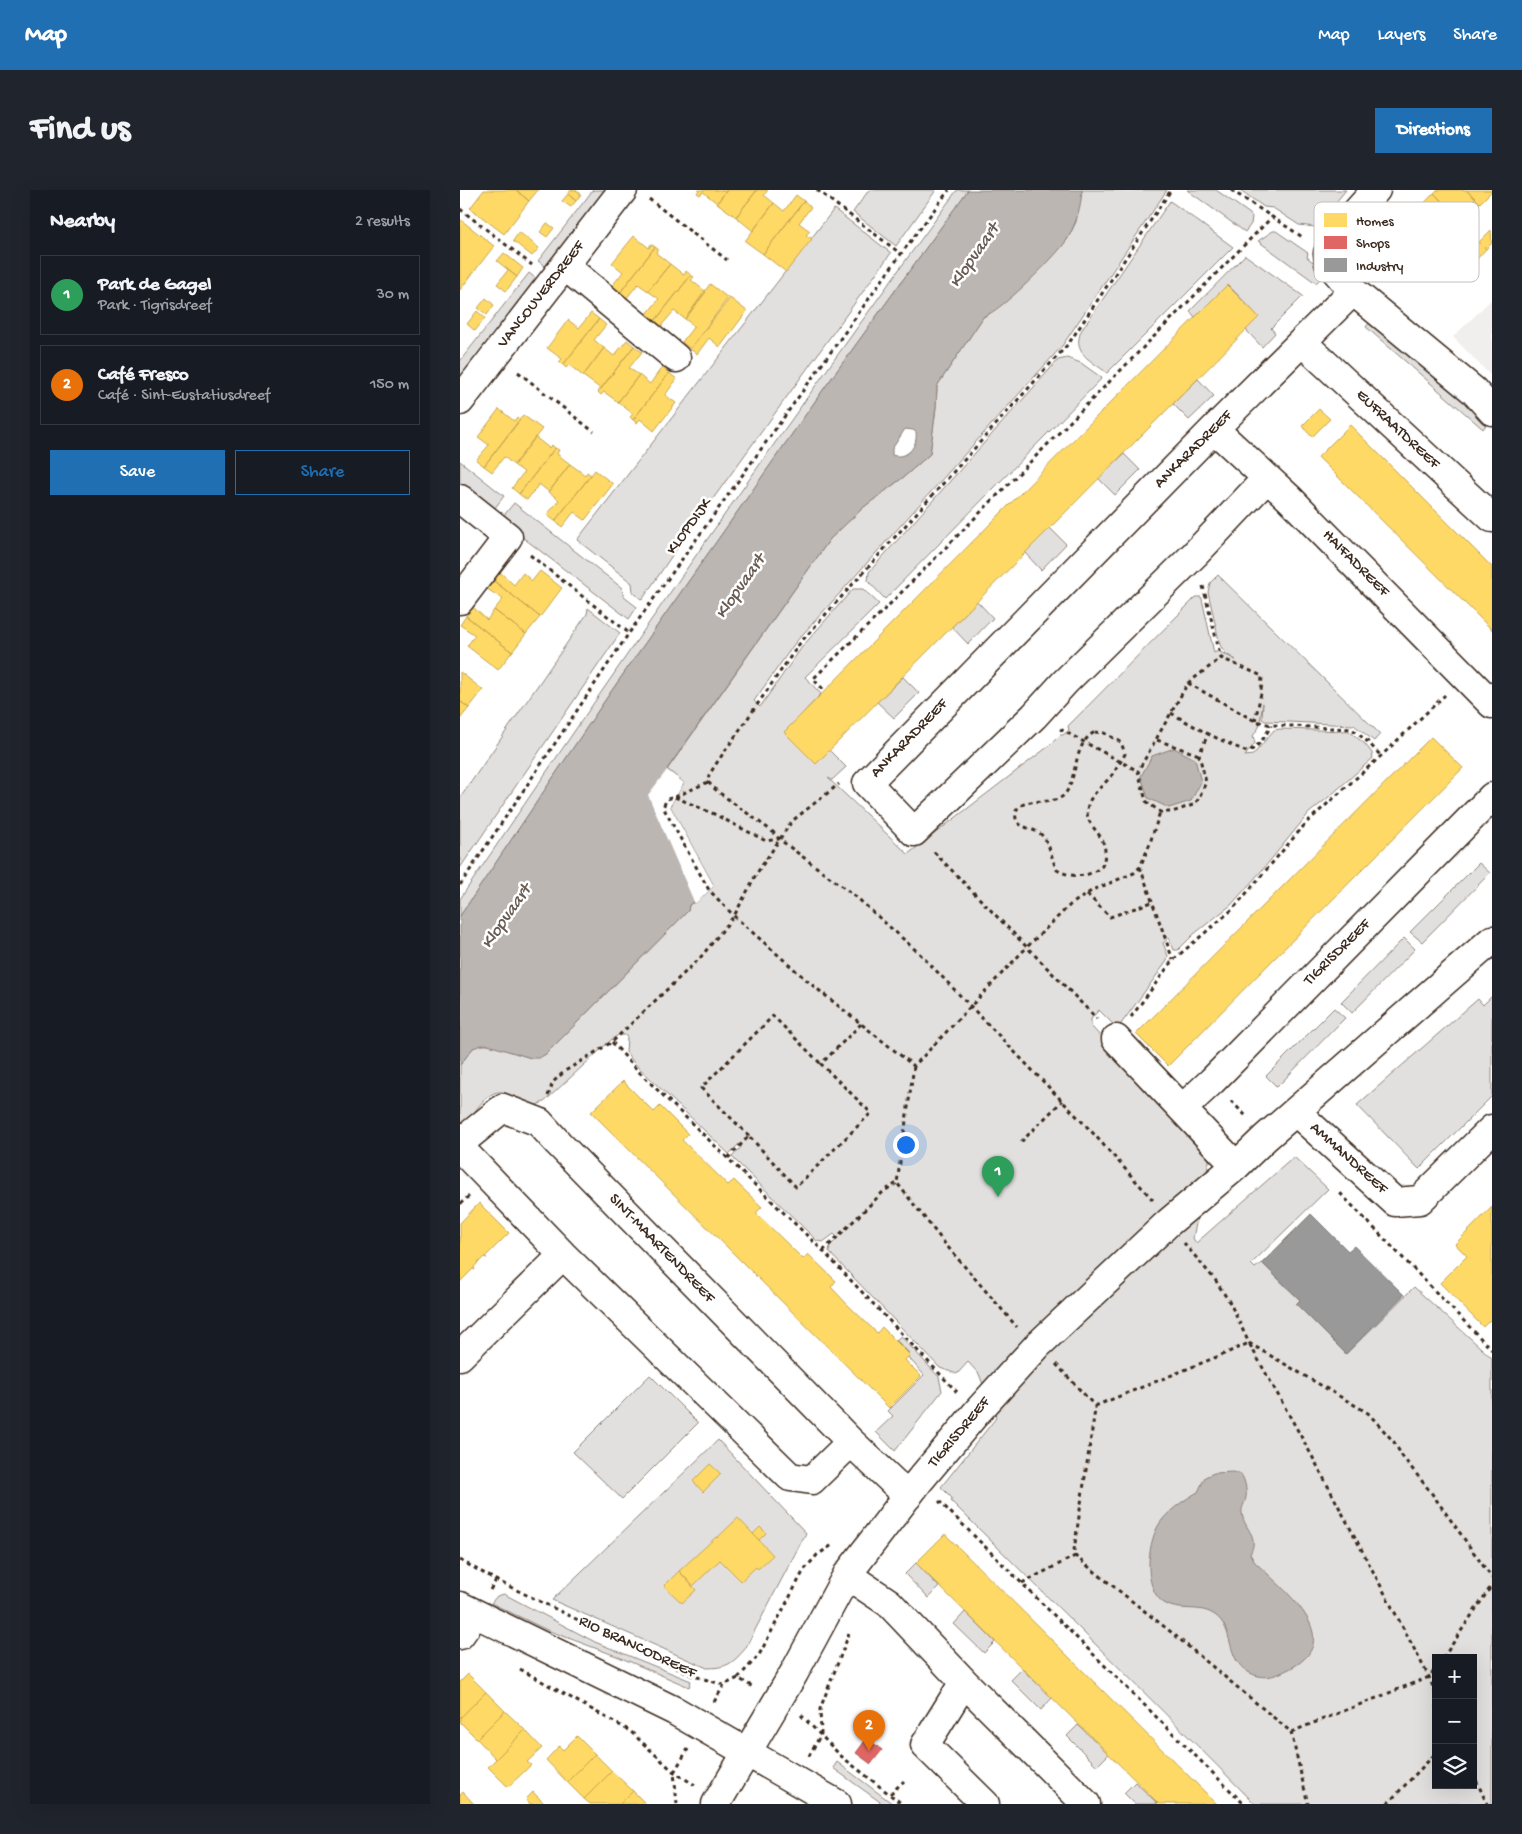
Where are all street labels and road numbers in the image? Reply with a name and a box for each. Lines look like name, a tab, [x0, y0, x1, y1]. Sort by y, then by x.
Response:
street label: VANCOUVERDREEF	[494, 237, 590, 353]
street label: EUFRAATDREEF	[1351, 386, 1443, 474]
street label: ANKARADREEF	[1151, 406, 1238, 493]
street label: KLOPDIJK	[663, 493, 718, 559]
street label: HAIFADREEF	[1318, 527, 1393, 602]
street label: ANKARADREEF	[867, 695, 953, 783]
street label: TIGRISDREEF	[1300, 915, 1376, 991]
street label: AMMANDREEF	[1305, 1119, 1392, 1200]
street label: SINT-MAARTENDREEF	[604, 1190, 719, 1308]
street label: TIGRISDREEF	[924, 1393, 996, 1473]
street label: RIO BRANCODREEF	[575, 1612, 699, 1684]

